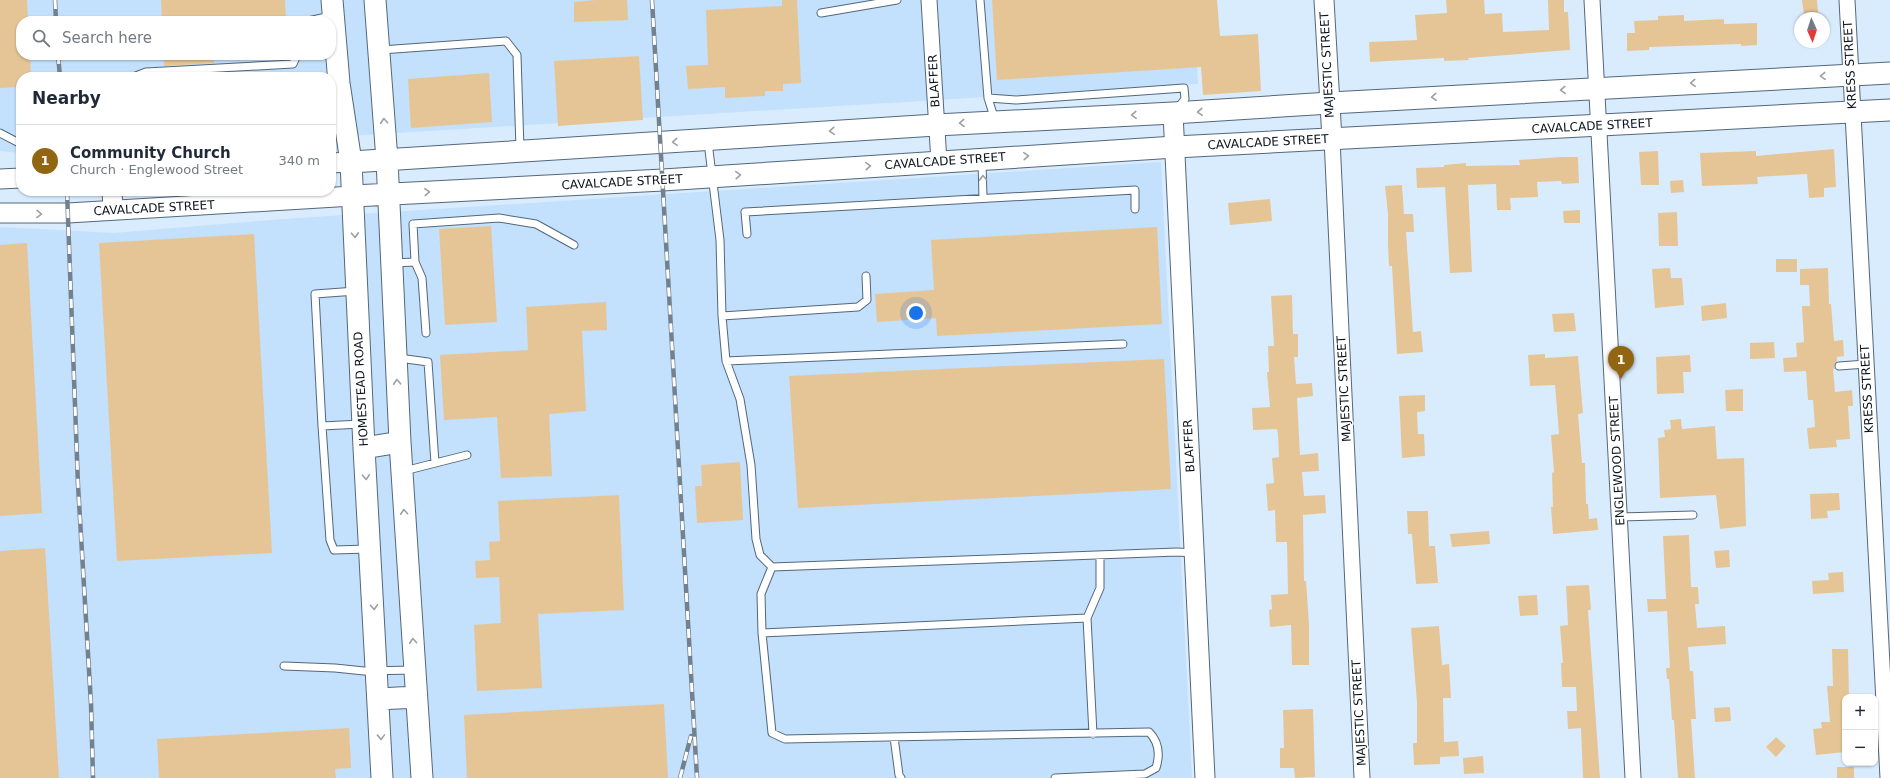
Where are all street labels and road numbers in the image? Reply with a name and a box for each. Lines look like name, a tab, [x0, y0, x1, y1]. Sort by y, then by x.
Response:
street label: MAJESTIC STREET	[1317, 11, 1337, 118]
street label: KRESS STREET	[1841, 20, 1859, 110]
street label: BLAFFER	[926, 54, 942, 108]
street label: CAVALCADE STREET	[1531, 116, 1654, 136]
street label: CAVALCADE STREET	[1207, 132, 1330, 152]
street label: CAVALCADE STREET	[884, 150, 1007, 172]
street label: CAVALCADE STREET	[561, 172, 684, 192]
street label: CAVALCADE STREET	[93, 198, 216, 218]
street label: HOMESTEAD ROAD	[351, 331, 371, 447]
street label: MAJESTIC STREET	[1334, 335, 1354, 442]
street label: KRESS STREET	[1858, 344, 1876, 434]
street label: ENGLEWOOD STREET	[1607, 395, 1627, 526]
street label: BLAFFER	[1181, 419, 1197, 473]
street label: MAJESTIC STREET	[1349, 659, 1369, 766]

